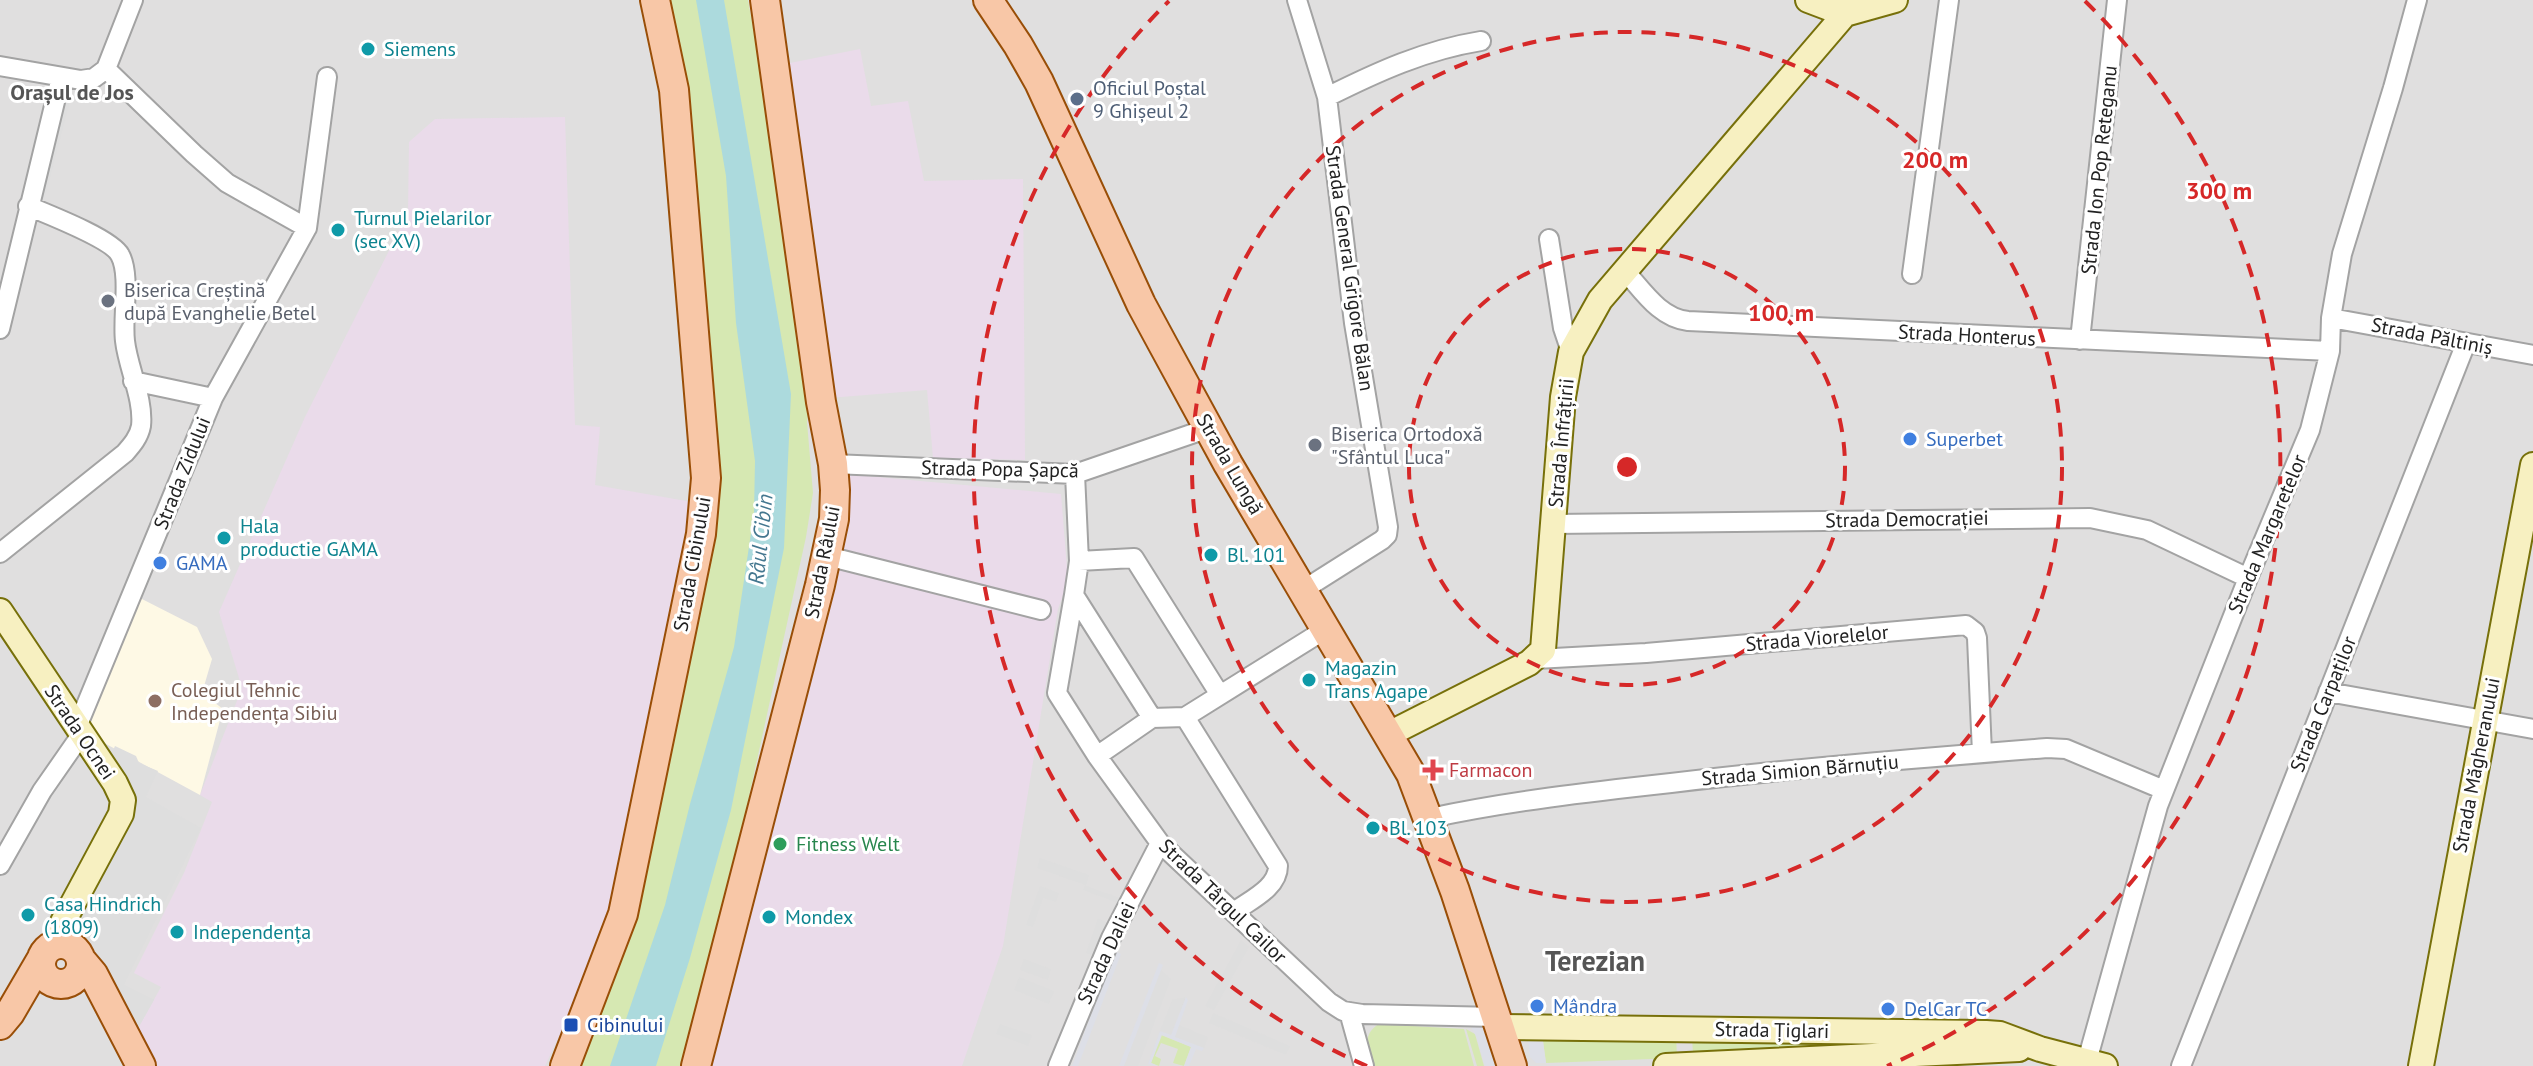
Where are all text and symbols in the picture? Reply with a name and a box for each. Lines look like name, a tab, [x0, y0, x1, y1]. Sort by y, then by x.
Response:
place label: Siemens	[384, 36, 456, 62]
marker: Siemens	[359, 40, 377, 58]
street label: Strada Ion Pop Reteganu	[2075, 64, 2123, 276]
place label: Oficiul Poștal 9 Ghișeul 2	[1093, 75, 1206, 124]
district label: Orașul de Jos	[10, 78, 134, 106]
marker: Oficiul Poștal 9 Ghișeul 2	[1068, 90, 1086, 108]
street label: Strada General Grigore Bălan	[1320, 143, 1380, 393]
text: 200 m	[1902, 144, 1968, 175]
text: 300 m	[2186, 175, 2252, 206]
place label: Turnul Pielarilor (sec XV)	[354, 205, 492, 254]
marker: Turnul Pielarilor (sec XV)	[329, 221, 347, 239]
place label: Biserica Creștină după Evanghelie Betel	[124, 277, 316, 326]
marker: Biserica Creștină după Evanghelie Betel	[99, 292, 117, 310]
text: 100 m	[1748, 297, 1814, 328]
street label: Strada Păltiniș	[2369, 311, 2495, 361]
street label: Strada Honterus	[1897, 318, 2037, 352]
street label: Strada Înfrățirii	[1542, 377, 1580, 509]
street label: Strada Lungă	[1191, 409, 1269, 519]
street label: Strada Zidului	[148, 413, 216, 533]
place label: Biserica Ortodoxă "Sfântul Luca"	[1331, 421, 1483, 470]
place label: Superbet	[1926, 426, 2003, 452]
marker: Superbet	[1901, 430, 1919, 448]
marker: Biserica Ortodoxă "Sfântul Luca"	[1306, 436, 1324, 454]
street label: Strada Margaretelor	[2222, 450, 2312, 618]
centre of rings	[1613, 453, 1641, 481]
street label: Strada Popa Șapcă	[921, 455, 1079, 483]
water label: Râul Cibin	[741, 492, 779, 586]
street label: Strada Cibinului	[667, 494, 717, 634]
street label: Strada Râului	[798, 503, 846, 621]
street label: Strada Democrației	[1825, 505, 1989, 533]
place label: Hala productie GAMA	[240, 513, 378, 562]
marker: Hala productie GAMA	[215, 529, 233, 547]
place label: Bl. 101	[1227, 542, 1285, 568]
marker: Bl. 101	[1202, 546, 1220, 564]
place label: GAMA	[176, 550, 228, 576]
marker: GAMA	[151, 554, 169, 572]
street label: Strada Viorelelor	[1744, 619, 1890, 657]
street label: Strada Carpaților	[2284, 632, 2362, 776]
place label: Magazin Trans Agape	[1325, 655, 1428, 704]
marker: Magazin Trans Agape	[1300, 671, 1318, 689]
street label: Strada Măgheranului	[2446, 675, 2506, 855]
place label: Colegiul Tehnic Independența Sibiu	[171, 677, 337, 726]
street label: Strada Ocnei	[39, 679, 121, 785]
marker: Colegiul Tehnic Independența Sibiu	[146, 692, 164, 710]
street label: Strada Simion Bărnuțiu	[1700, 748, 1900, 792]
place label: Farmacon	[1449, 757, 1532, 783]
marker: Farmacon	[1424, 761, 1442, 779]
place label: Bl. 103	[1389, 815, 1447, 841]
marker: Bl. 103	[1364, 819, 1382, 837]
place label: Fitness Welt	[796, 831, 900, 857]
street label: Strada Târgul Cailor	[1153, 833, 1293, 969]
marker: Fitness Welt	[771, 835, 789, 853]
place label: Casa Hindrich (1809)	[44, 891, 161, 940]
street label: Strada Daliei	[1071, 898, 1141, 1008]
place label: Mondex	[785, 904, 853, 930]
marker: Casa Hindrich (1809)	[19, 906, 37, 924]
marker: Mondex	[760, 908, 778, 926]
place label: Independența	[193, 919, 311, 945]
marker: Independența	[168, 923, 186, 941]
district label: Terezian	[1545, 942, 1645, 979]
place label: Mândra	[1553, 993, 1617, 1019]
place label: DelCar TC	[1904, 996, 1987, 1022]
marker: Mândra	[1528, 997, 1546, 1015]
marker: DelCar TC	[1879, 1000, 1897, 1018]
place label: Cibinului	[587, 1012, 664, 1038]
marker: Cibinului	[562, 1016, 580, 1034]
street label: Strada Țiglari	[1714, 1016, 1830, 1044]

